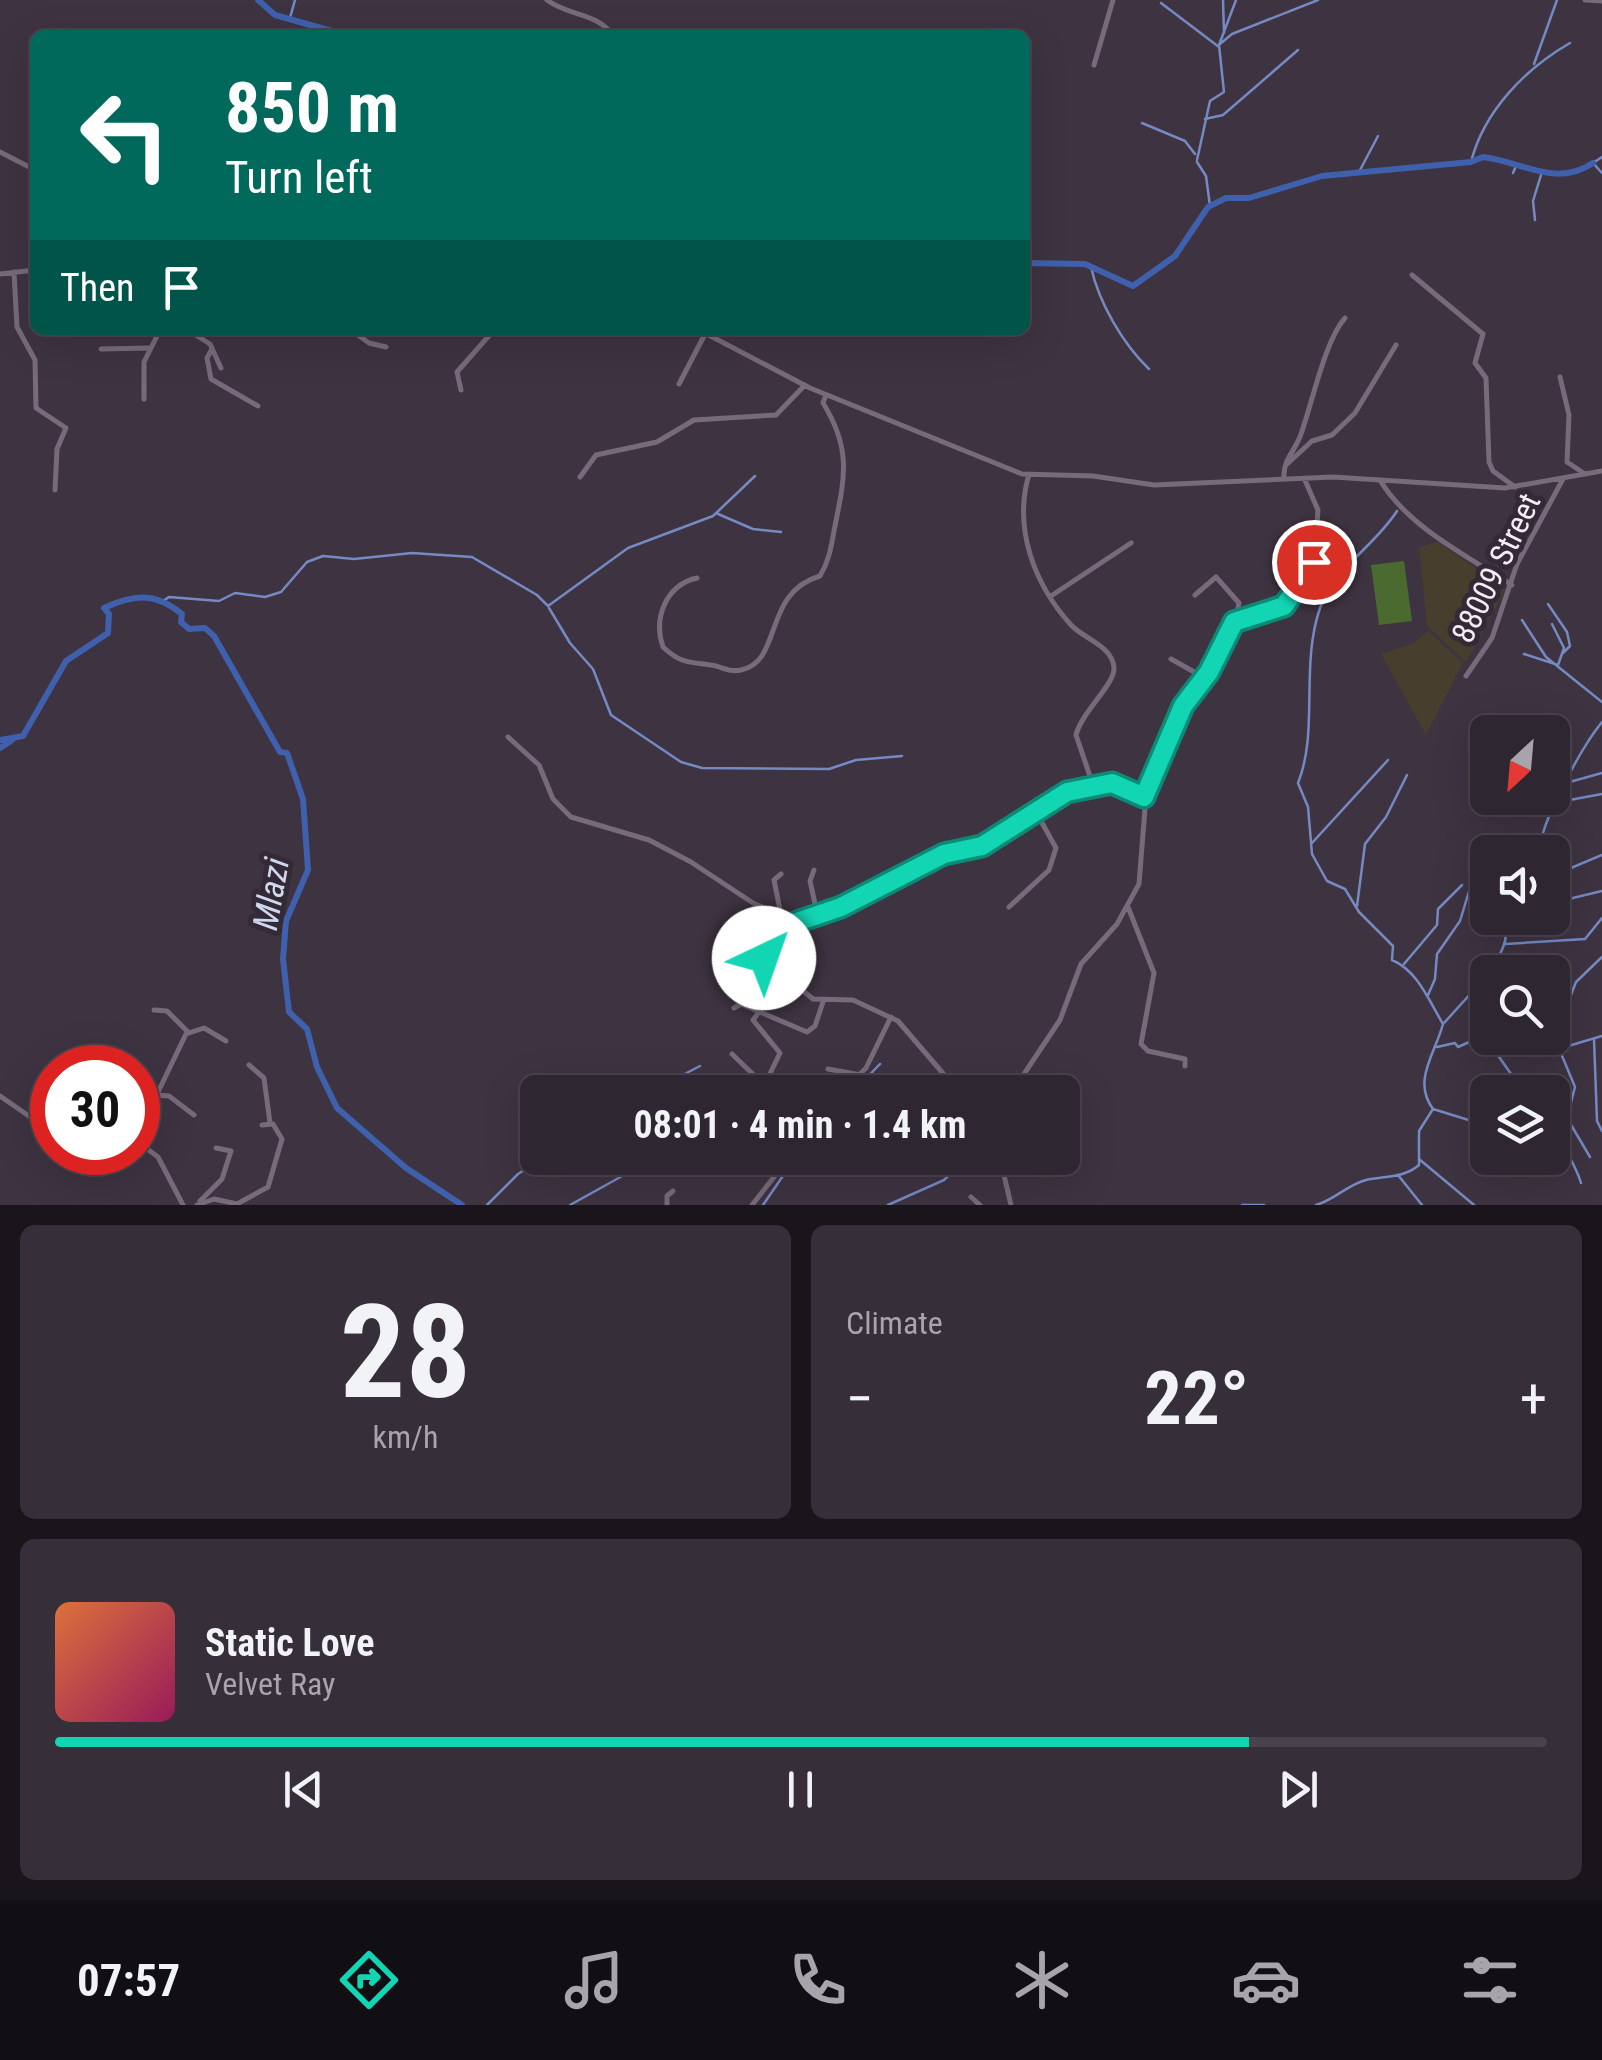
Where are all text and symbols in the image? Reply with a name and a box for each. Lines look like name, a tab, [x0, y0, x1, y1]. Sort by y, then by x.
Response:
text: 850 m	[225, 67, 399, 149]
icon: left	[60, 70, 190, 200]
text: Turn left	[225, 151, 373, 204]
icon: arrive	[154, 260, 209, 315]
text: Then	[60, 266, 134, 310]
street label: 88009 Street	[1444, 487, 1548, 649]
pin	[1272, 520, 1357, 605]
icon: arrive	[1287, 535, 1342, 590]
north arrow	[1470, 715, 1570, 815]
map controls	[1470, 715, 1570, 1175]
button: sound	[1470, 835, 1570, 935]
water label: Mlazi	[245, 855, 298, 933]
position arrow	[712, 906, 816, 1010]
button: search	[1470, 955, 1570, 1055]
speed limit sign: 30	[30, 1045, 160, 1175]
button: layers	[1470, 1075, 1570, 1175]
text: 08:01 · 4 min · 1.4 km	[634, 1103, 966, 1147]
text: 28	[340, 1276, 471, 1429]
text: Climate	[846, 1304, 943, 1342]
text: 22°	[1144, 1354, 1249, 1442]
text: −	[846, 1367, 874, 1431]
text: +	[1520, 1367, 1547, 1431]
text: km/h	[373, 1418, 438, 1456]
text: Static Love	[205, 1621, 374, 1665]
text: Velvet Ray	[205, 1665, 335, 1703]
icon: previous	[276, 1762, 331, 1817]
icon: pause	[773, 1762, 828, 1817]
icon: next	[1271, 1762, 1326, 1817]
icon: directions	[334, 1945, 404, 2015]
icon: music	[559, 1945, 629, 2015]
icon: phone	[783, 1945, 853, 2015]
icon: climate	[1007, 1945, 1077, 2015]
icon: car	[1231, 1945, 1301, 2015]
icon: filters	[1455, 1945, 1525, 2015]
text: 07:57	[77, 1954, 180, 2007]

